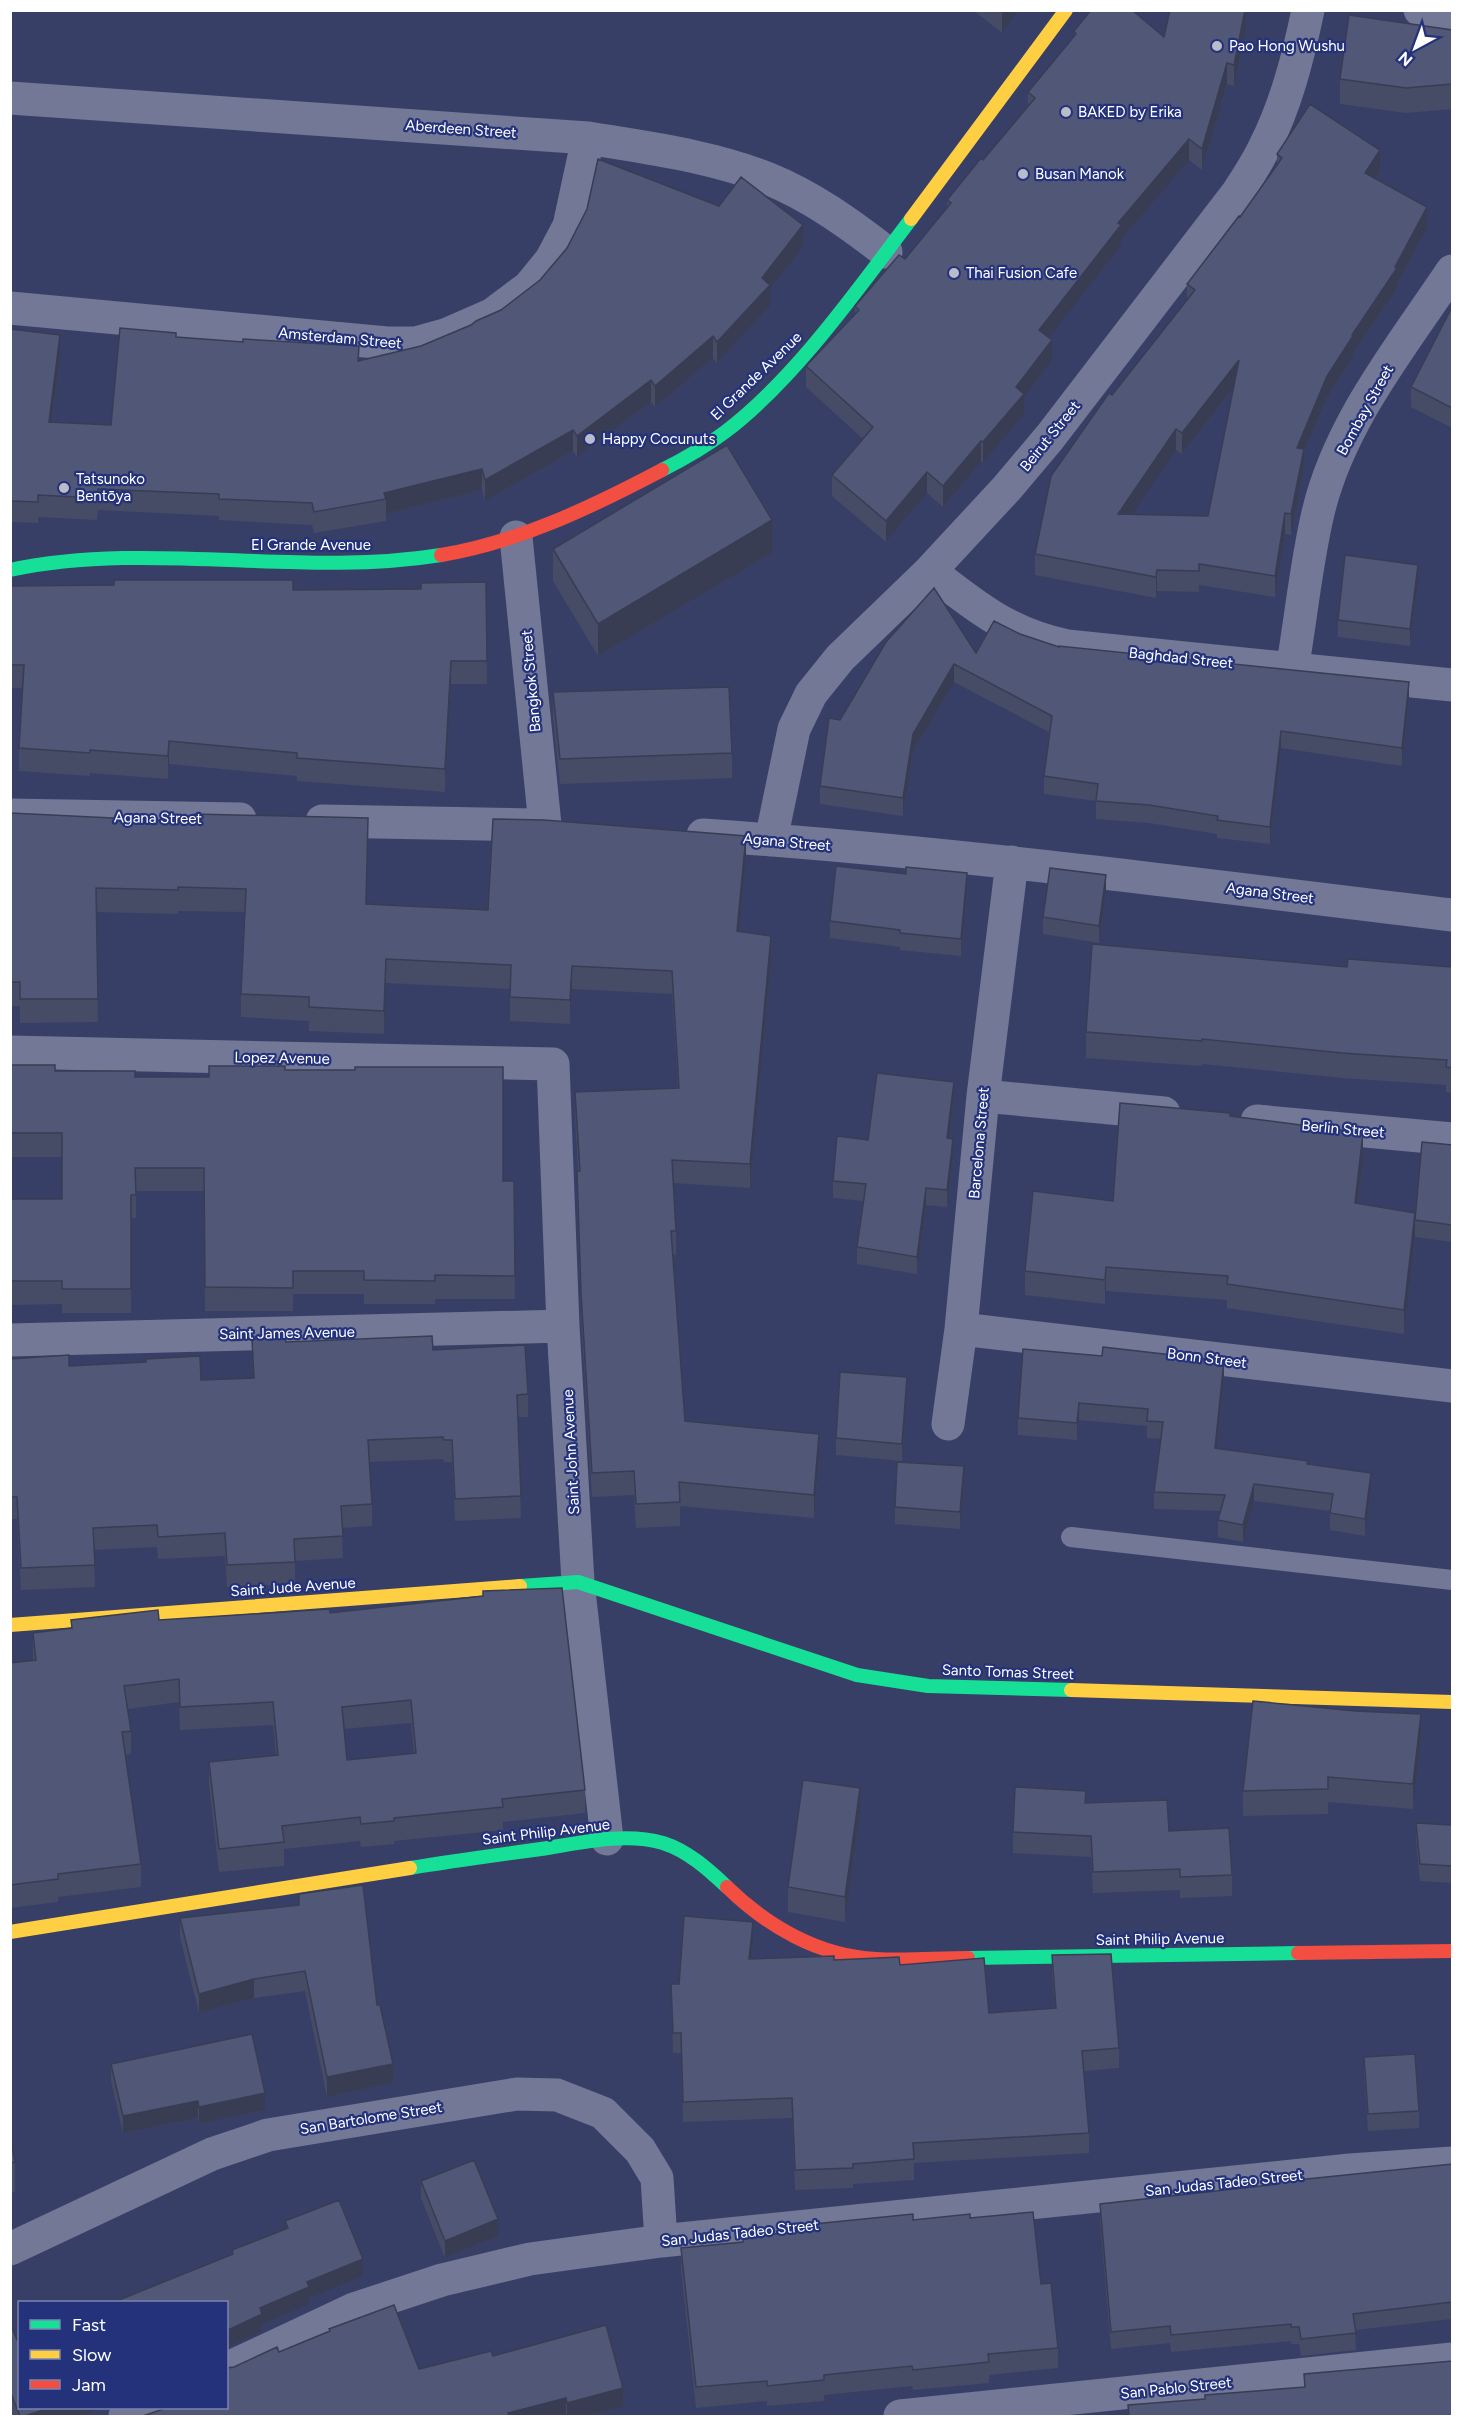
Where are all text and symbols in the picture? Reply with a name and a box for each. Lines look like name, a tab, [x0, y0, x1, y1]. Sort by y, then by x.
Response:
north arrow	[1385, 18, 1445, 78]
place label: Pao Hong Wushu	[1229, 37, 1345, 55]
marker: Pao Hong Wushu	[1210, 39, 1224, 53]
text: N	[1395, 48, 1416, 70]
place label: BAKED by Erika	[1078, 103, 1182, 121]
marker: BAKED by Erika	[1059, 105, 1073, 119]
street label: Aberdeen Street	[405, 116, 518, 142]
place label: Busan Manok	[1035, 165, 1125, 183]
marker: Busan Manok	[1016, 167, 1030, 181]
place label: Thai Fusion Cafe	[966, 264, 1077, 282]
marker: Thai Fusion Cafe	[947, 266, 961, 280]
street label: Amsterdam Street	[278, 324, 403, 352]
street label: El Grande Avenue	[707, 328, 805, 424]
street label: Bombay Street	[1333, 361, 1397, 458]
street label: Beirut Street	[1016, 397, 1084, 475]
place label: Happy Cocunuts	[602, 430, 715, 448]
marker: Happy Cocunuts	[583, 432, 597, 446]
place label: Tatsunoko Bentōya	[76, 470, 145, 505]
marker: Tatsunoko Bentōya	[57, 481, 71, 495]
street label: El Grande Avenue	[251, 536, 371, 554]
street label: Bangkok Street	[518, 629, 544, 733]
street label: Baghdad Street	[1128, 644, 1234, 672]
street label: Agana Street	[114, 808, 203, 828]
street label: Agana Street	[742, 829, 832, 855]
street label: Agana Street	[1225, 879, 1315, 907]
street label: Lopez Avenue	[234, 1048, 330, 1068]
street label: Barcelona Street	[965, 1086, 993, 1200]
street label: Berlin Street	[1301, 1116, 1386, 1142]
street label: Saint James Avenue	[219, 1323, 355, 1343]
street label: Bonn Street	[1166, 1344, 1248, 1372]
street label: Saint John Avenue	[559, 1389, 583, 1515]
street label: Saint Jude Avenue	[230, 1574, 356, 1600]
street label: Santo Tomas Street	[942, 1661, 1075, 1683]
street label: Saint Philip Avenue	[481, 1815, 611, 1849]
street label: Saint Philip Avenue	[1096, 1929, 1224, 1949]
street label: San Bartolome Street	[299, 2098, 444, 2138]
street label: San Judas Tadeo Street	[1144, 2166, 1304, 2200]
street label: San Judas Tadeo Street	[660, 2216, 820, 2250]
legend	[18, 2301, 228, 2409]
text: Fast	[72, 2314, 106, 2336]
text: Slow	[72, 2344, 111, 2366]
street label: San Pablo Street	[1120, 2373, 1233, 2403]
text: Jam	[72, 2374, 106, 2396]

